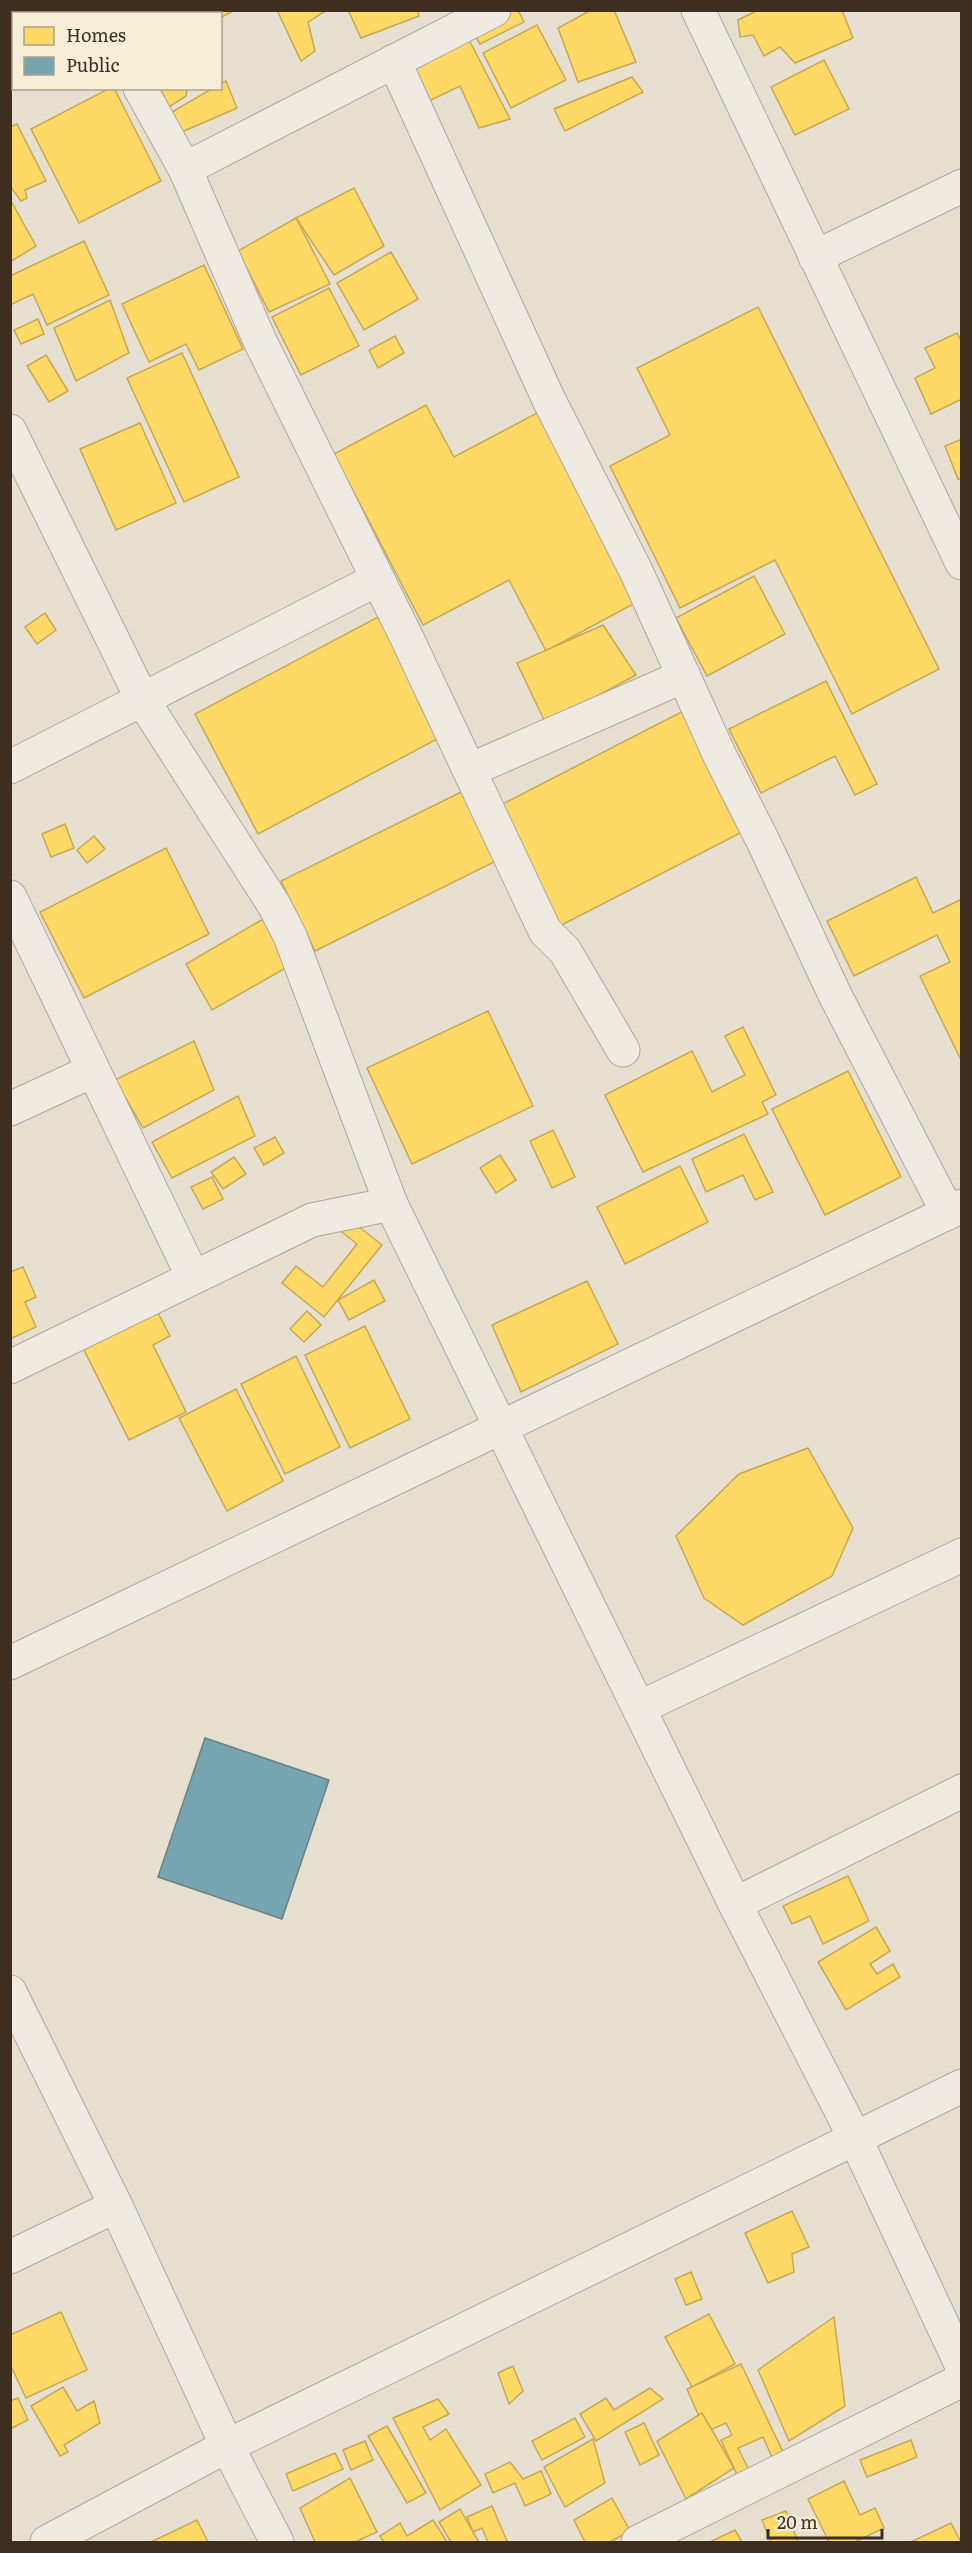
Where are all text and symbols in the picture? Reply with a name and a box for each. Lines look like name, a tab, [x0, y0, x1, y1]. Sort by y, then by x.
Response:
legend	[12, 12, 222, 90]
text: Homes	[66, 21, 126, 48]
text: Public	[66, 51, 120, 78]
scale bar	[768, 2502, 882, 2540]
text: 20 m	[777, 2508, 818, 2535]

